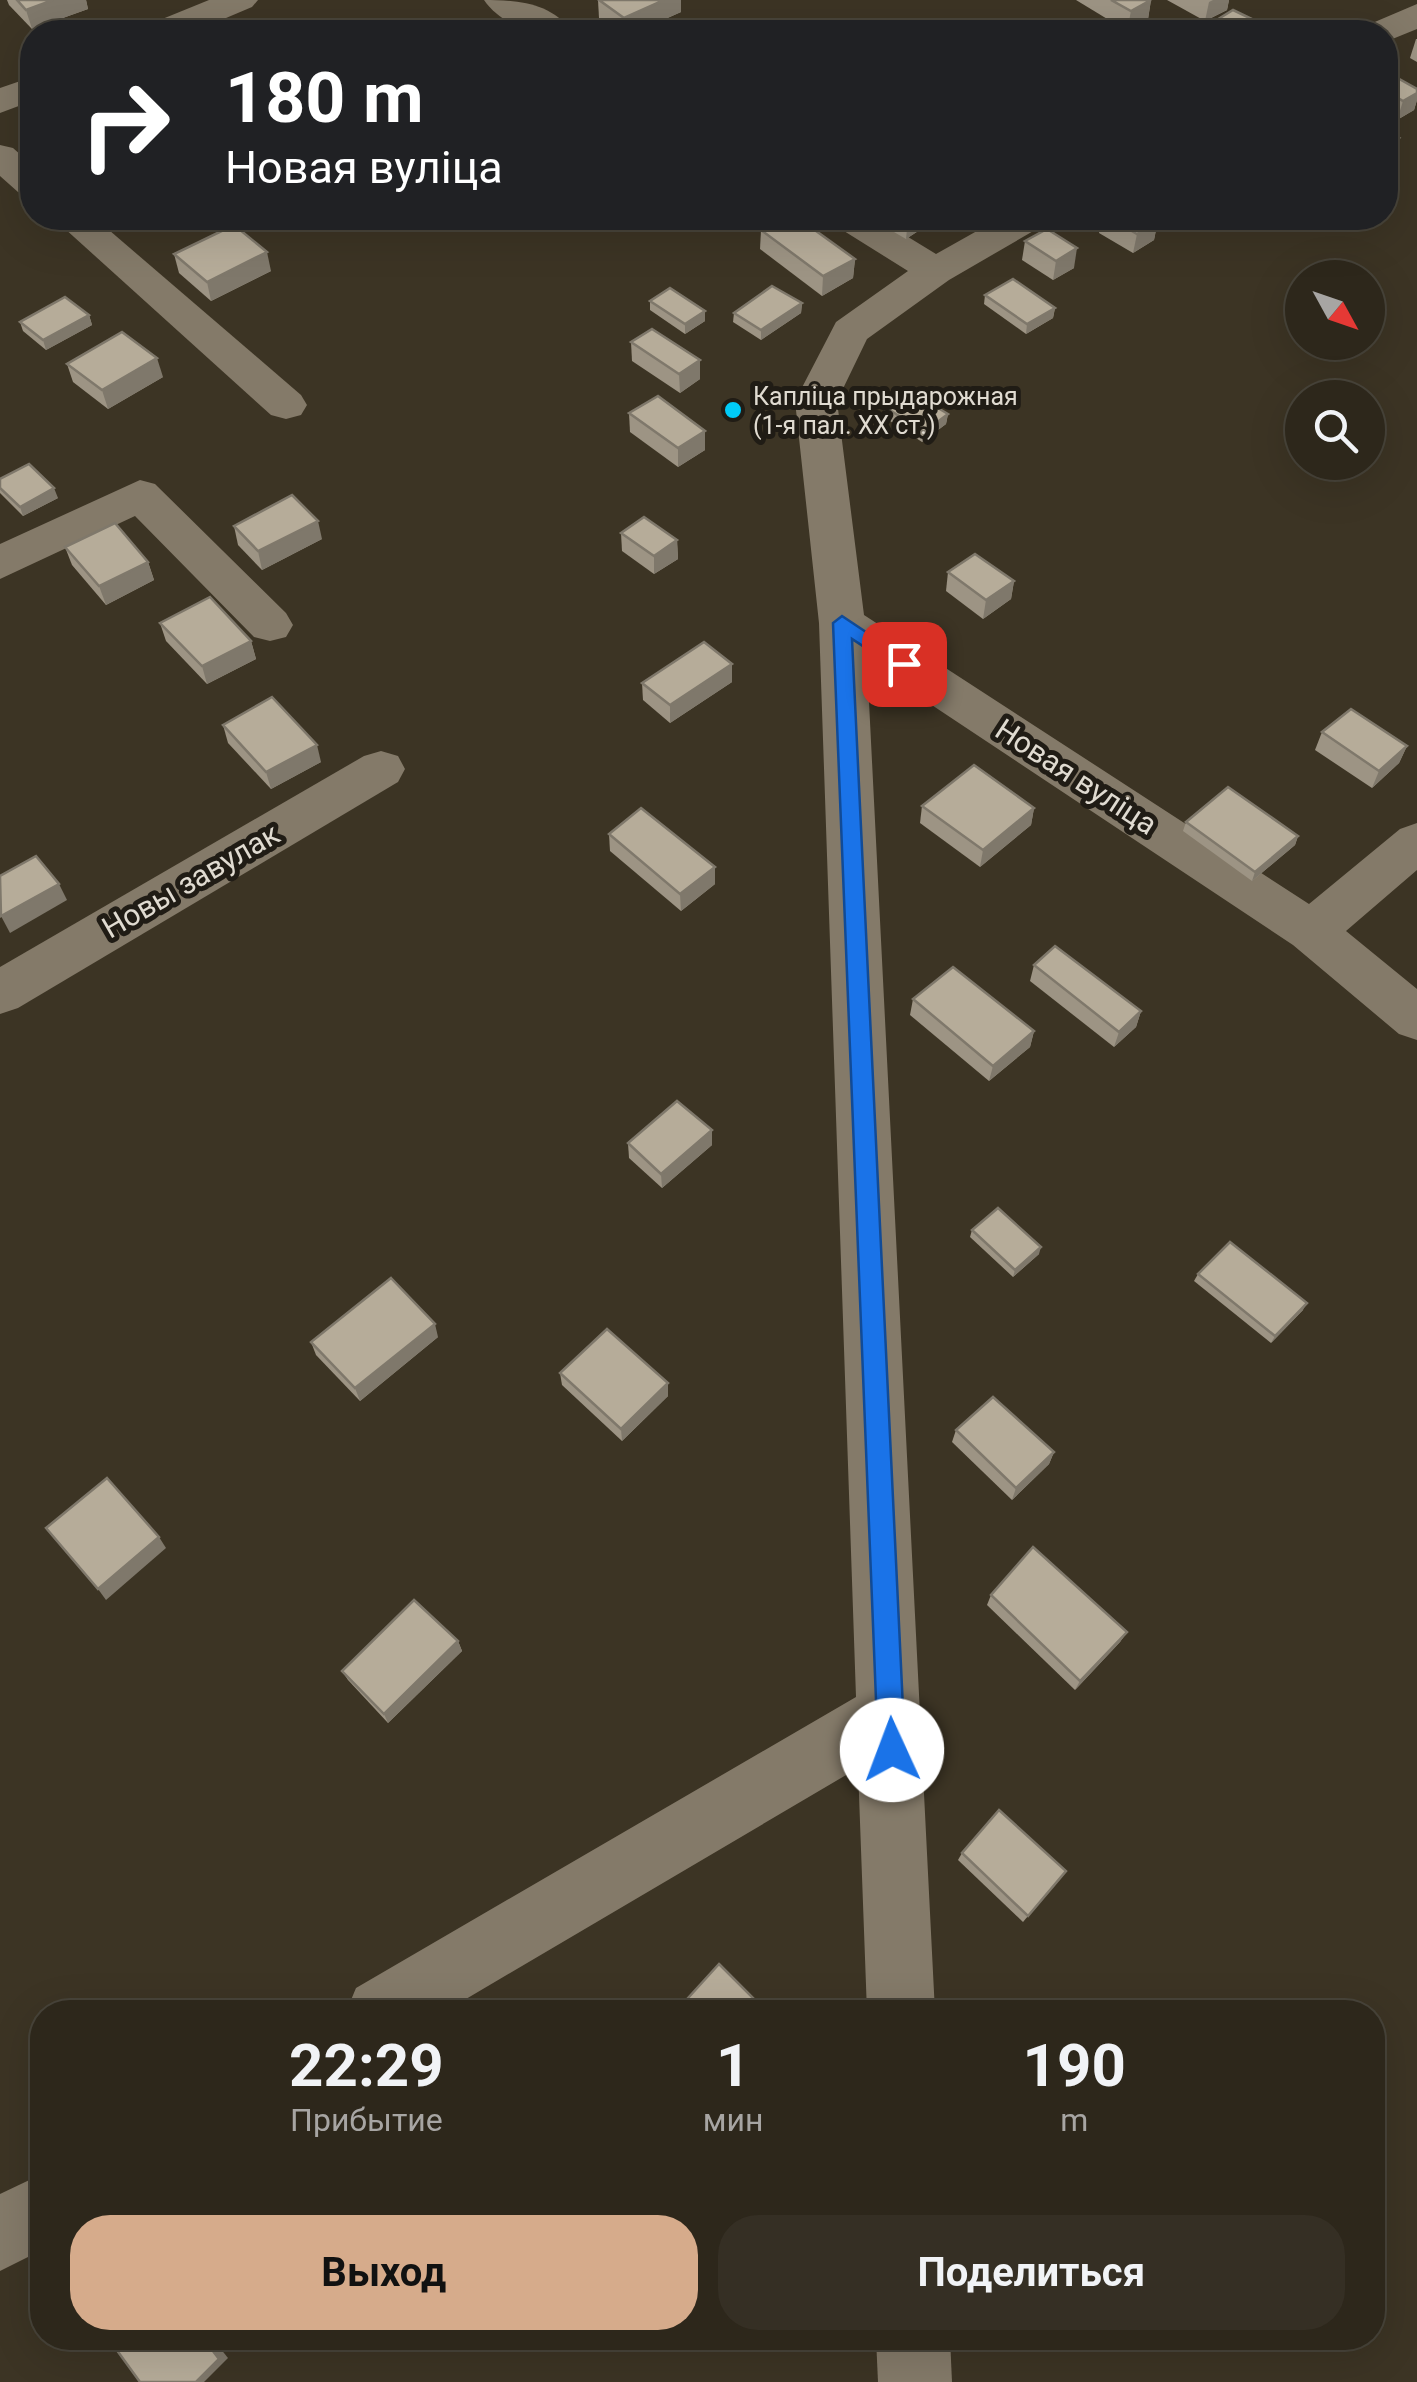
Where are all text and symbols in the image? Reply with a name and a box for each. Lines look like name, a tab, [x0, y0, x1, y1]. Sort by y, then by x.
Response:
text: 180 m	[225, 57, 424, 139]
icon: right	[60, 60, 190, 190]
text: Новая вуліца	[225, 141, 503, 194]
north arrow	[1285, 260, 1385, 360]
map controls	[1285, 260, 1385, 480]
button: search	[1285, 380, 1385, 480]
place label: Капліца прыдарожная (1-я пал. XX ст.)	[753, 382, 1018, 440]
marker: Капліца прыдарожная (1-я пал. XX ст.)	[722, 399, 744, 421]
pin	[862, 622, 947, 707]
icon: arrive	[877, 637, 932, 692]
street label: Новая вуліца	[989, 711, 1163, 842]
street label: Новы завулак	[96, 816, 285, 945]
position arrow	[840, 1698, 944, 1802]
text: 22:29	[289, 2030, 444, 2101]
text: 1	[716, 2030, 750, 2101]
text: 190	[1023, 2030, 1126, 2101]
text: Прибытие	[290, 2101, 443, 2139]
text: мин	[703, 2101, 763, 2139]
text: m	[1060, 2101, 1088, 2139]
button: Выход	[70, 2215, 698, 2330]
button: Поделиться	[718, 2215, 1345, 2330]

